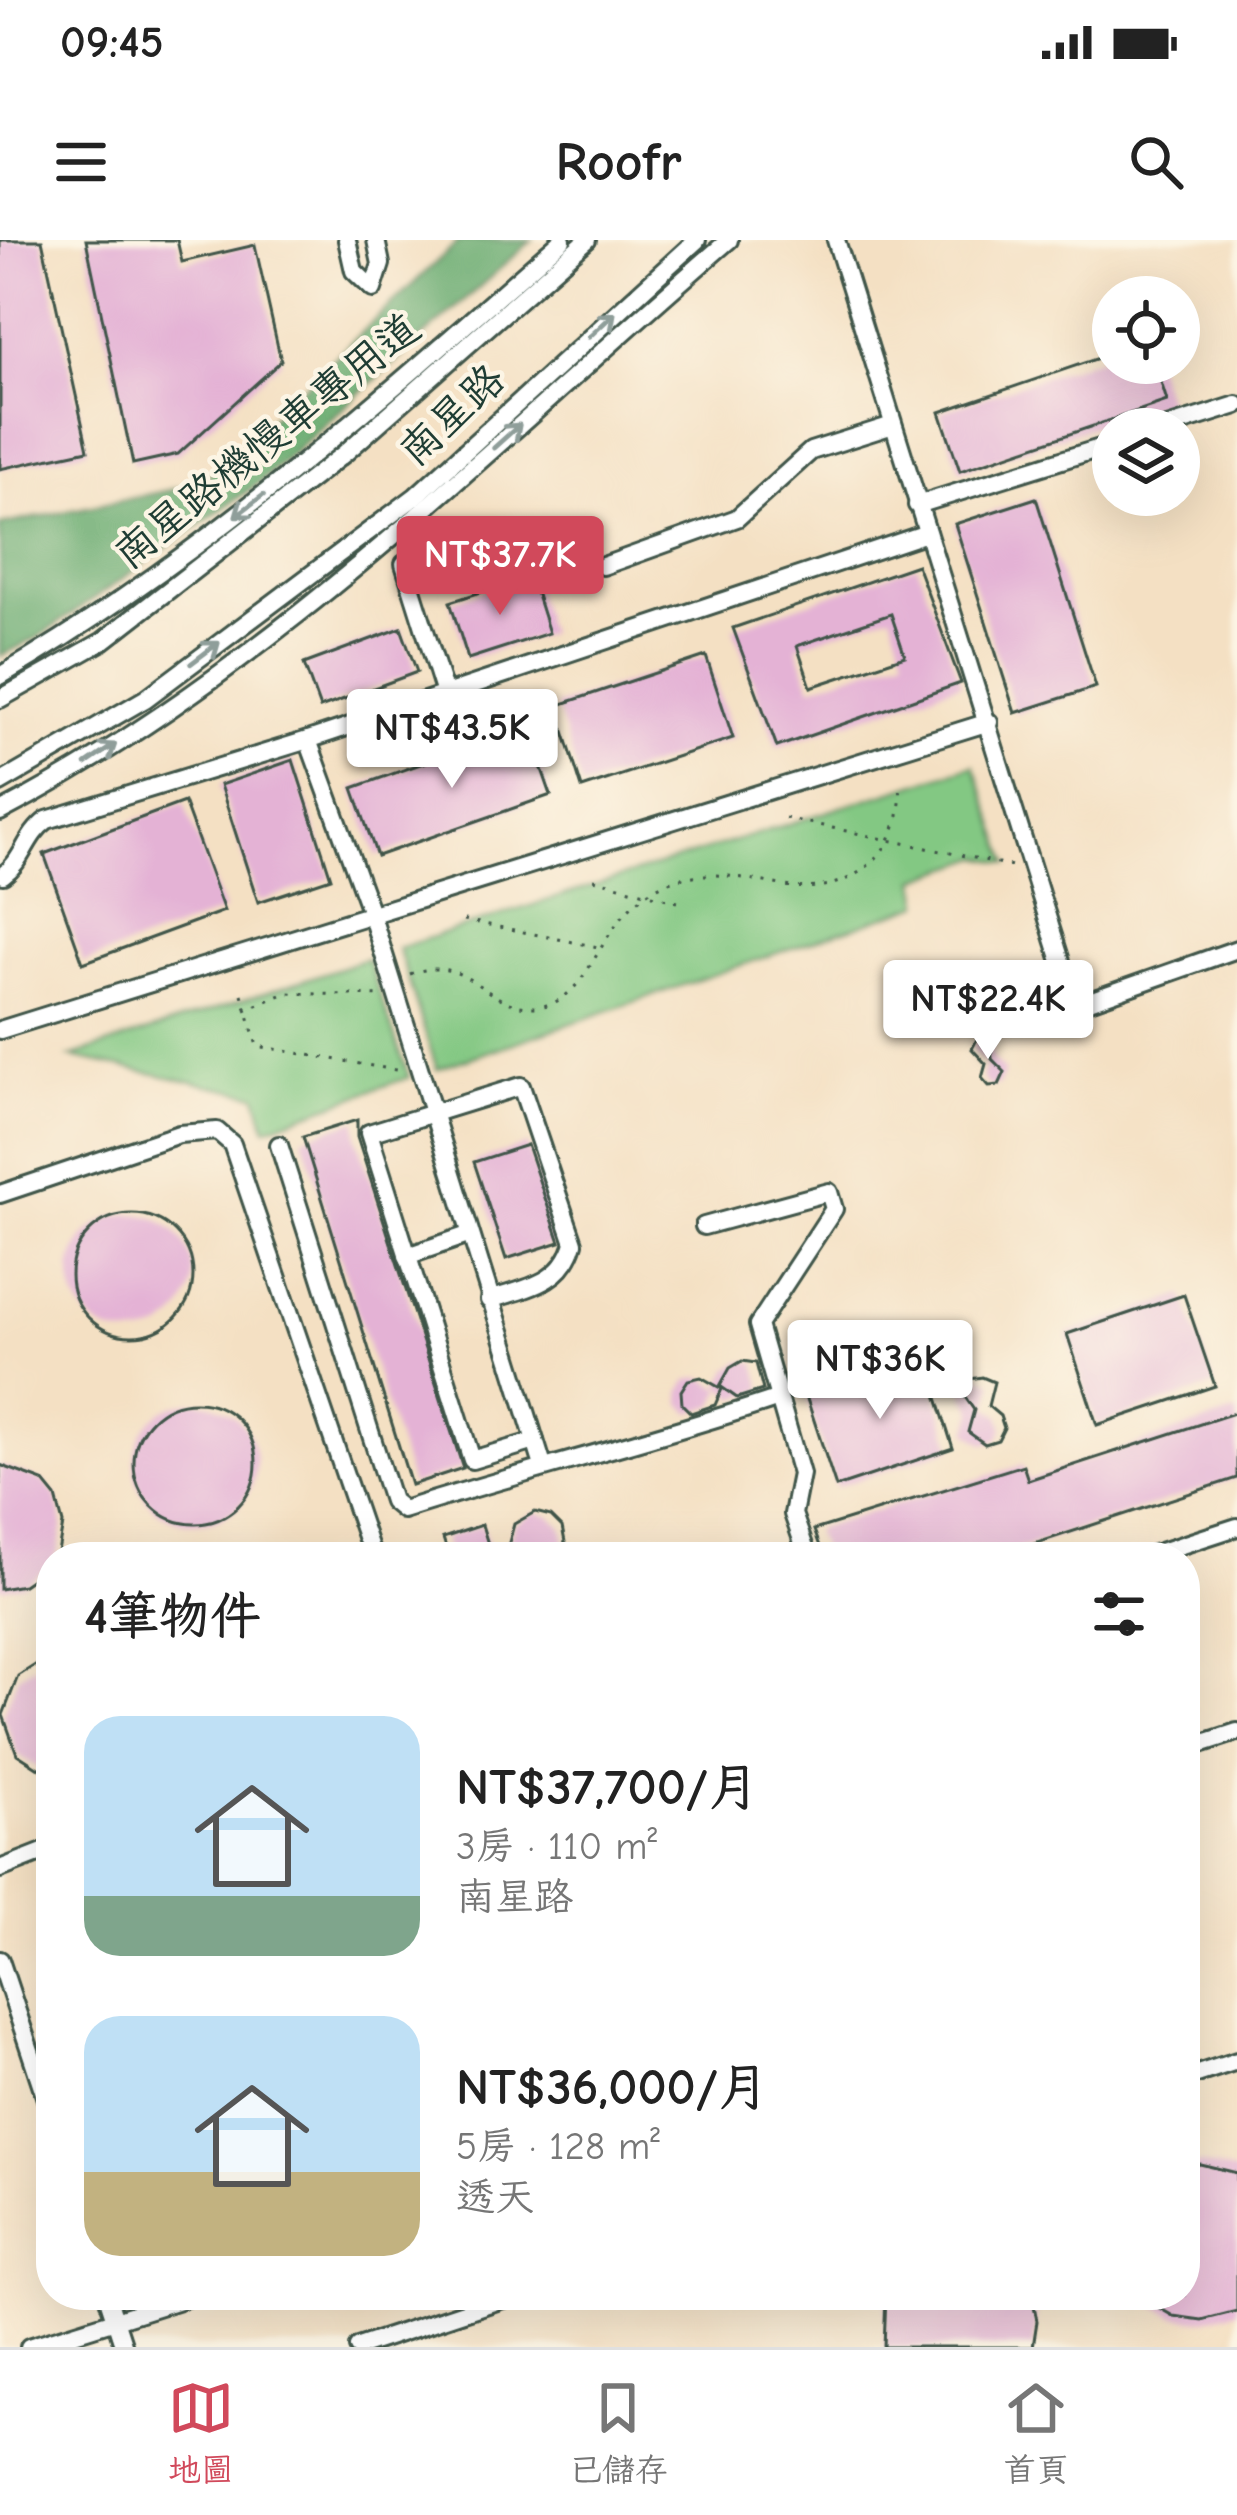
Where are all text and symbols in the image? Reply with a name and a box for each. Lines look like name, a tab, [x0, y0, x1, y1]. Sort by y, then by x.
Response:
text: 09:45	[60, 16, 164, 68]
icon: menu	[48, 129, 114, 195]
icon: search	[1123, 129, 1189, 195]
text: Roofr	[555, 131, 682, 194]
map controls	[1092, 276, 1200, 516]
button: locate	[1092, 276, 1200, 384]
street label: 南星路機慢車專用道	[105, 303, 429, 579]
one-way arrow	[587, 311, 616, 339]
street label: 南星路	[389, 354, 515, 476]
button: layers	[1092, 408, 1200, 516]
one-way arrow	[491, 423, 522, 450]
one-way arrow	[233, 492, 265, 518]
pin: NT$37.7K	[376, 516, 624, 618]
text: NT$37.7K	[424, 532, 576, 577]
one-way arrow	[188, 641, 221, 667]
pin: NT$43.5K	[328, 689, 576, 791]
text: NT$43.5K	[374, 705, 530, 750]
one-way arrow	[84, 742, 117, 767]
pin: NT$22.4K	[864, 960, 1112, 1062]
text: NT$22.4K	[910, 976, 1066, 1021]
pin: NT$36K	[782, 1320, 978, 1422]
text: NT$36K	[815, 1336, 945, 1381]
icon: filters	[1086, 1581, 1152, 1647]
text: 4筆物件	[84, 1587, 261, 1646]
text: NT$37,700/月	[456, 1758, 759, 1817]
icon: home	[180, 1764, 324, 1908]
text: 3房 · 110 m²	[456, 1824, 657, 1869]
text: 南星路	[456, 1875, 573, 1920]
text: NT$36,000/月	[456, 2058, 769, 2117]
icon: home	[180, 2064, 324, 2208]
text: 5房 · 128 m²	[456, 2124, 660, 2169]
text: 透天	[456, 2175, 534, 2220]
tab: 地圖	[168, 2375, 234, 2490]
tab: 已儲存	[569, 2375, 668, 2490]
tab: 首頁	[1003, 2375, 1069, 2490]

